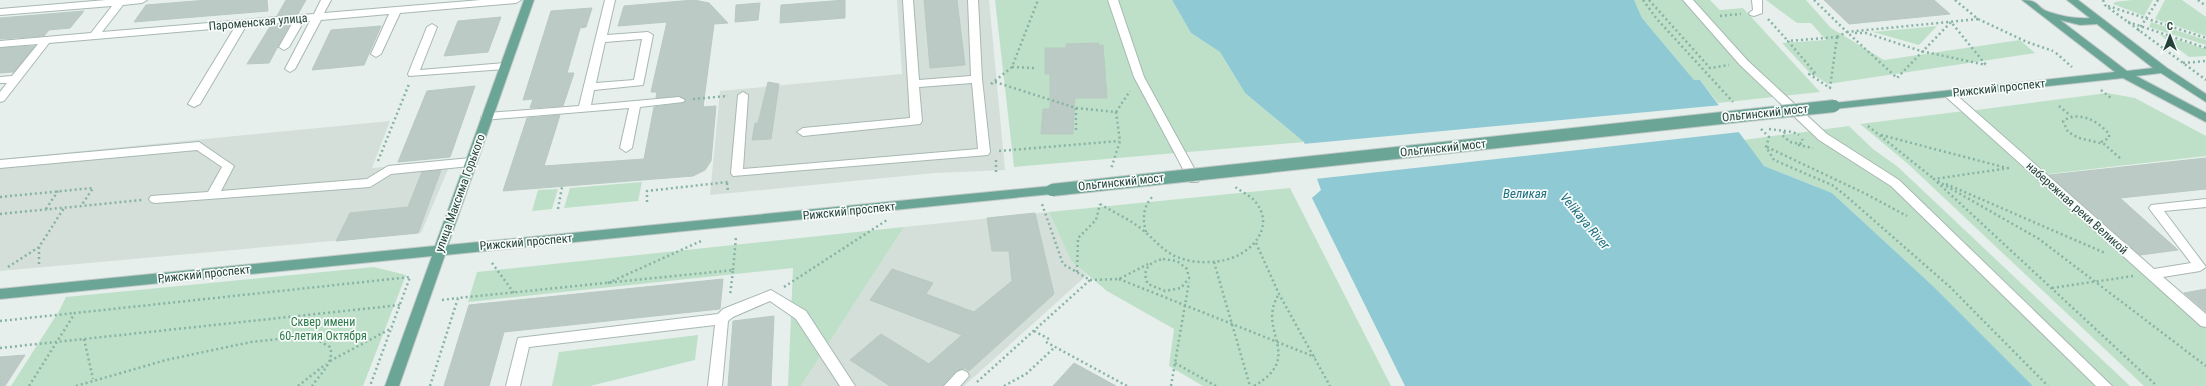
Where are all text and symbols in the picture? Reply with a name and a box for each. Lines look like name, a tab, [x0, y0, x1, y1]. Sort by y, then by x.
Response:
street label: Пароменская улица	[208, 11, 308, 33]
north arrow	[2150, 16, 2190, 56]
text: С	[2167, 20, 2173, 33]
street label: Рижский проспект	[1952, 76, 2046, 100]
street label: Ольгинский мост	[1721, 102, 1809, 124]
street label: улица Максима Горького	[432, 132, 488, 254]
street label: Ольгинский мост	[1399, 137, 1487, 159]
street label: набережная реки Великой	[2023, 159, 2131, 257]
street label: Ольгинский мост	[1077, 171, 1165, 193]
water label: Великая	[1503, 186, 1547, 201]
water label: Velikaya River	[1557, 190, 1614, 253]
street label: Рижский проспект	[802, 199, 896, 223]
street label: Рижский проспект	[479, 231, 573, 253]
street label: Рижский проспект	[157, 262, 251, 286]
park label: Сквер имени 60-летия Октября	[279, 315, 367, 343]

